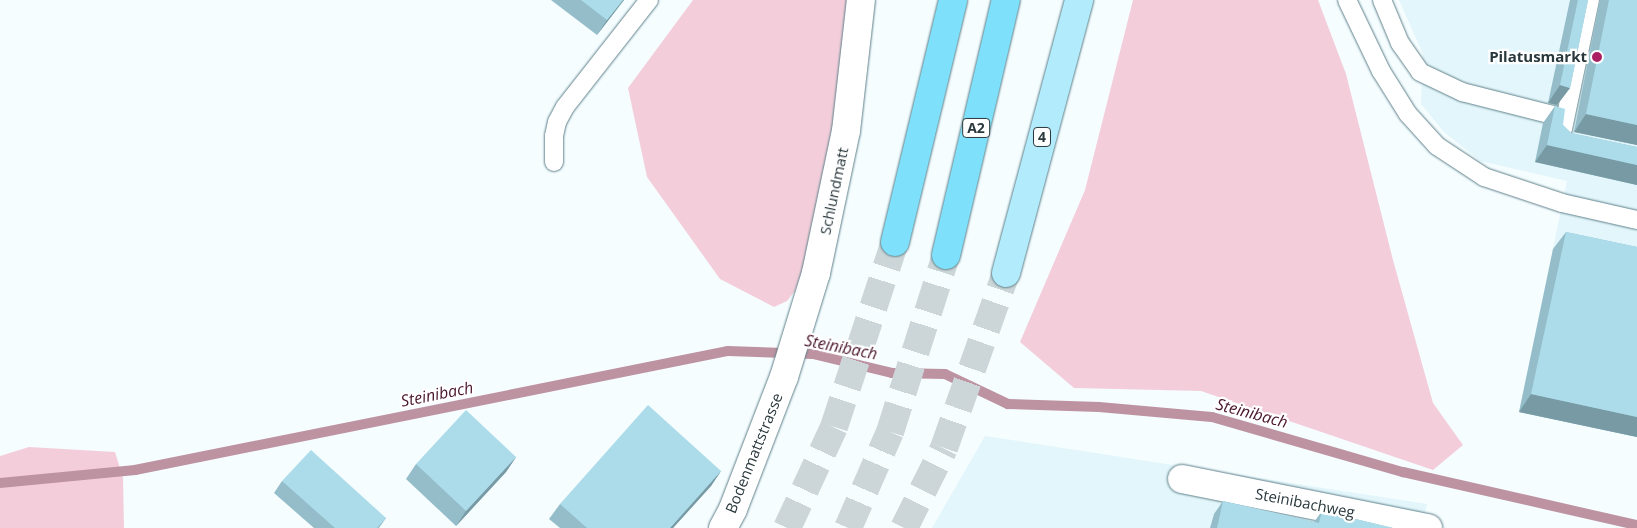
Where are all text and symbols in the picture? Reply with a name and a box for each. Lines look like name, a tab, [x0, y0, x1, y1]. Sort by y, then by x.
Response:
place label: Pilatusmarkt	[1489, 48, 1587, 66]
marker: Pilatusmarkt	[1591, 51, 1603, 63]
road number: A2	[961, 116, 991, 140]
road number: 4	[1032, 125, 1052, 148]
street label: Schlundmatt	[816, 146, 852, 236]
water label: Steinibach	[803, 331, 879, 363]
water label: Steinibach	[399, 378, 475, 410]
street label: Bodenmattstrasse	[722, 390, 786, 516]
water label: Steinibach	[1214, 394, 1290, 432]
street label: Steinibachweg	[1254, 485, 1356, 521]

